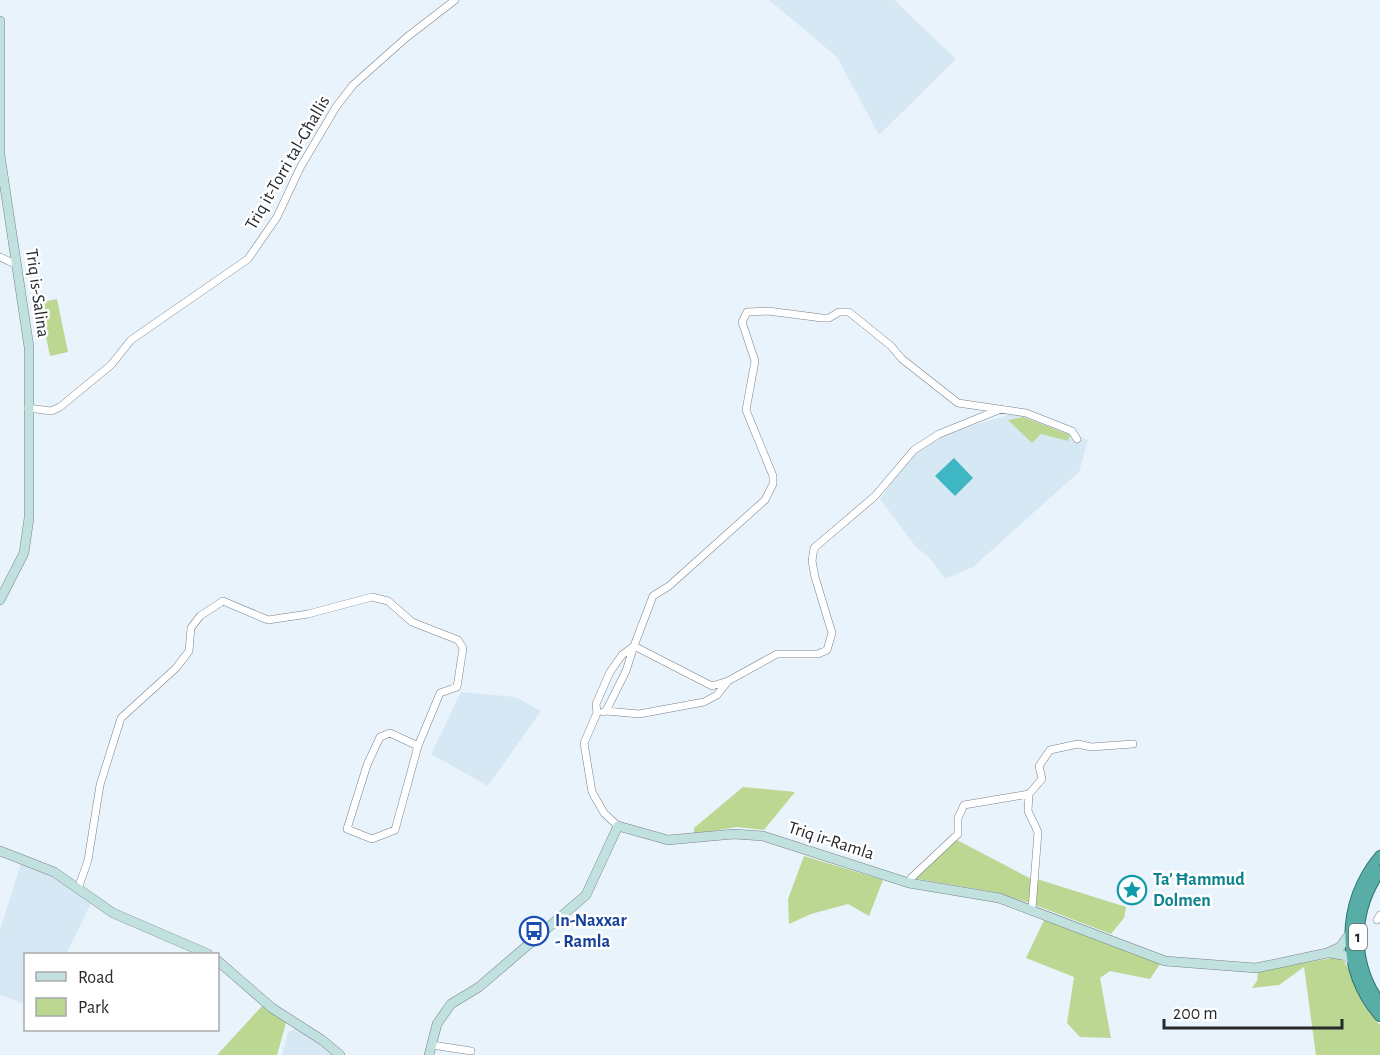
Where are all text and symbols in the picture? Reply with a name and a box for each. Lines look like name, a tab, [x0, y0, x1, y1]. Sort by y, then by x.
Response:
street label: Triq it-Torri tal-Għallis	[242, 93, 334, 233]
street label: Triq is-Salina	[22, 247, 52, 339]
street label: Triq ir-Ramla	[786, 819, 876, 863]
place label: Ta’ Ħammud Dolmen	[1153, 871, 1245, 910]
place icon: Ta’ Ħammud Dolmen	[1116, 874, 1148, 906]
place label: In-Naxxar - Ramla	[555, 912, 627, 951]
bus stop icon: In-Naxxar - Ramla	[518, 915, 550, 947]
road number: 1	[1349, 924, 1367, 950]
legend	[24, 953, 219, 1031]
text: Road	[78, 969, 114, 987]
scale bar	[1164, 992, 1342, 1030]
text: Park	[78, 999, 110, 1017]
text: 200 m	[1173, 1005, 1218, 1023]

